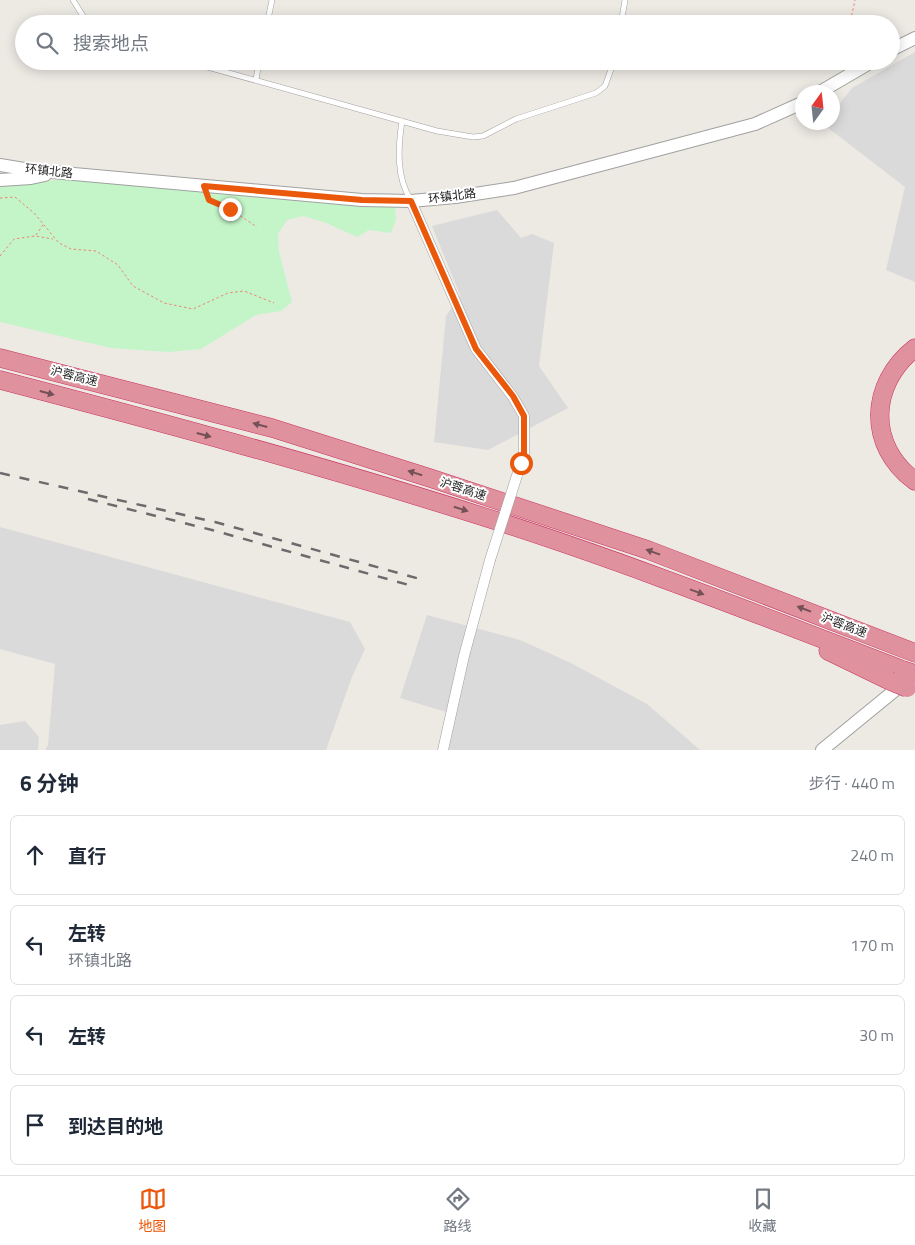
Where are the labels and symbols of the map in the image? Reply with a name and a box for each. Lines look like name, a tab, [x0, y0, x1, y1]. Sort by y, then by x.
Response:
north arrow	[795, 85, 840, 130]
street label: 环镇北路	[24, 159, 74, 182]
street label: 环镇北路	[427, 183, 477, 208]
route end	[219, 198, 242, 221]
street label: 沪蓉高速	[49, 360, 100, 391]
one-way arrow	[40, 389, 55, 397]
one-way arrow	[252, 421, 268, 429]
one-way arrow	[197, 431, 212, 439]
route start	[510, 452, 533, 475]
one-way arrow	[408, 469, 423, 476]
street label: 沪蓉高速	[437, 472, 489, 505]
one-way arrow	[454, 506, 469, 514]
one-way arrow	[645, 547, 660, 555]
one-way arrow	[690, 588, 705, 596]
one-way arrow	[797, 605, 812, 613]
street label: 沪蓉高速	[818, 607, 870, 642]

